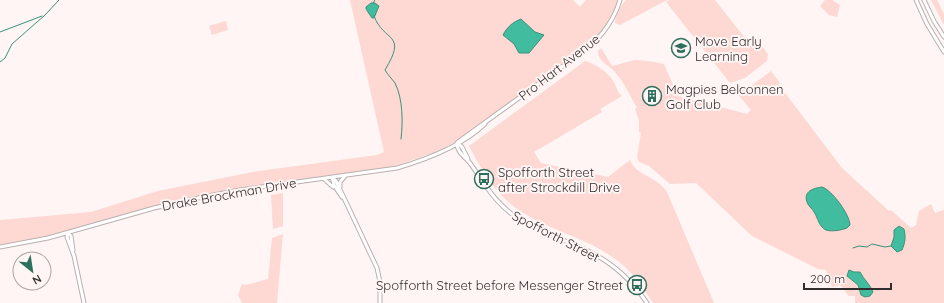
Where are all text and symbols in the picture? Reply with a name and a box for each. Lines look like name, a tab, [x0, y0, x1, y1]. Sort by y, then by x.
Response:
street label: Pro Hart Avenue	[515, 30, 603, 104]
place label: Move Early Learning	[695, 33, 762, 64]
school or university icon: Move Early Learning	[670, 37, 692, 59]
place label: Magpies Belconnen Golf Club	[666, 81, 784, 112]
building icon: Magpies Belconnen Golf Club	[641, 85, 663, 107]
place label: Spofforth Street after Strockdill Drive	[498, 164, 620, 195]
bus stop icon: Spofforth Street after Strockdill Drive	[473, 168, 495, 190]
street label: Drake Brockman Drive	[160, 174, 298, 214]
street label: Spofforth Street	[510, 207, 602, 265]
north arrow	[12, 251, 52, 291]
scale bar	[804, 265, 891, 291]
text: 200 m	[810, 271, 845, 286]
text: N	[30, 272, 44, 288]
bus stop icon: Spofforth Street before Messenger Street	[626, 274, 648, 296]
place label: Spofforth Street before Messenger Street	[376, 277, 623, 293]

